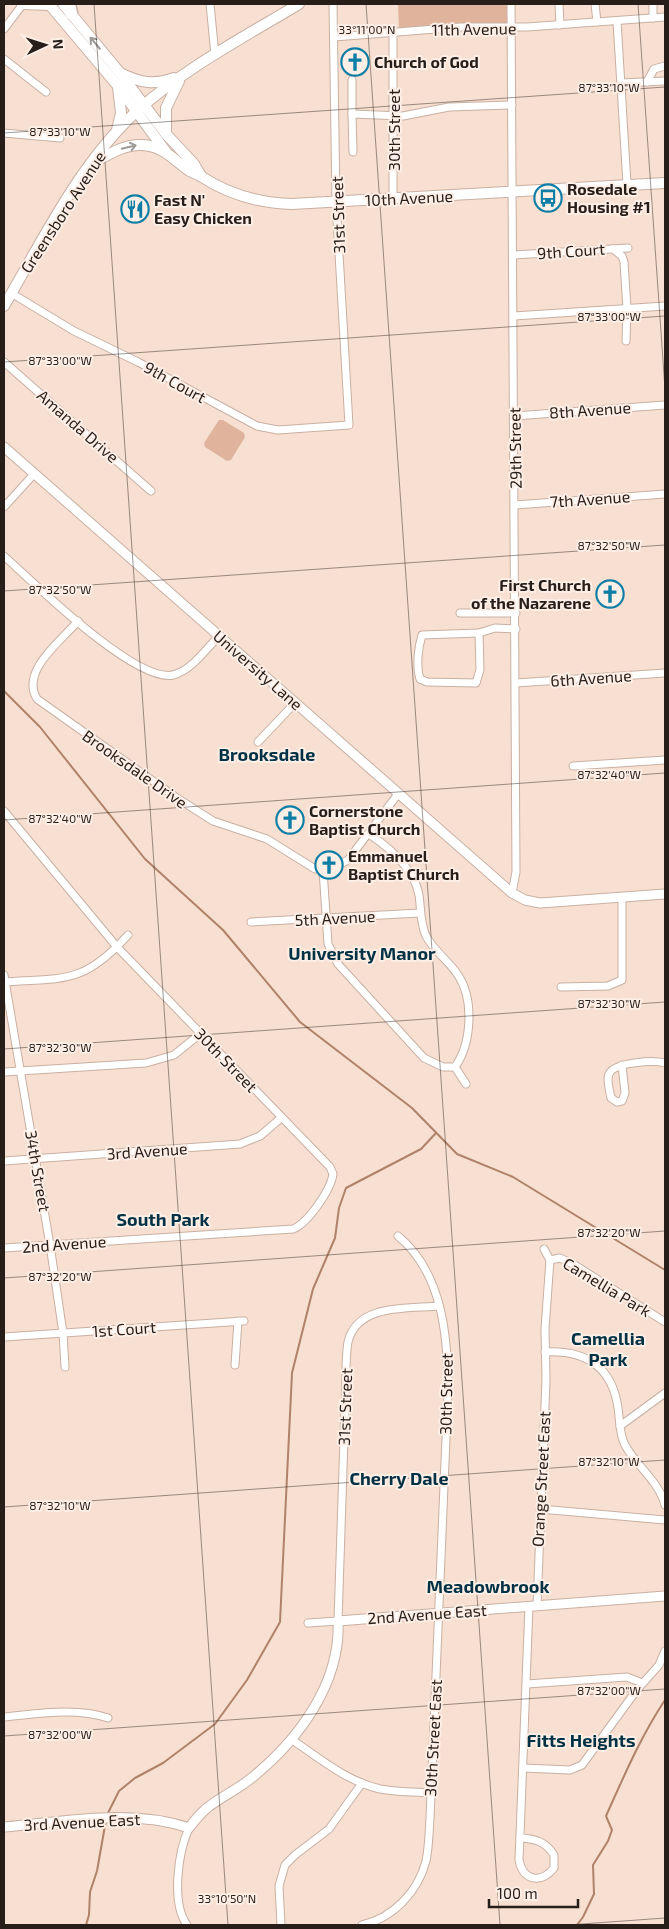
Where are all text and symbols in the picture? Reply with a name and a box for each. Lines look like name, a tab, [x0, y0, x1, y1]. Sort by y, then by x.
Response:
street label: 11th Avenue	[431, 18, 517, 39]
north arrow	[20, 20, 70, 70]
text: 33°11'00"N	[339, 22, 395, 36]
one-way arrow	[90, 37, 101, 50]
text: N	[50, 38, 67, 50]
church icon: Church of God	[340, 47, 370, 77]
place label: Church of God	[374, 52, 479, 71]
text: 87°33'10"W	[578, 80, 640, 94]
street label: 30th Street	[384, 89, 403, 171]
text: 87°33'10"W	[29, 124, 91, 138]
one-way arrow	[120, 142, 136, 151]
street label: Greensboro Avenue	[16, 147, 109, 276]
street label: 31st Street	[327, 176, 348, 254]
place label: Rosedale Housing #1	[567, 179, 651, 216]
bus stop icon: Rosedale Housing #1	[533, 183, 563, 213]
street label: 10th Avenue	[364, 186, 454, 209]
place label: Fast N' Easy Chicken	[154, 190, 252, 228]
restaurant icon: Fast N' Easy Chicken	[120, 194, 150, 224]
street label: 9th Court	[536, 239, 606, 262]
text: 87°33'00"W	[577, 309, 641, 323]
text: 87°33'00"W	[28, 353, 92, 367]
street label: 9th Court	[141, 357, 210, 406]
street label: Amanda Drive	[34, 385, 123, 466]
street label: 8th Avenue	[548, 397, 631, 422]
street label: 29th Street	[504, 407, 525, 489]
street label: 7th Avenue	[549, 486, 631, 511]
text: 87°32'50"W	[578, 538, 641, 552]
place label: First Church of the Nazarene	[471, 575, 591, 612]
church icon: First Church of the Nazarene	[595, 579, 625, 609]
text: 87°32'50"W	[29, 582, 92, 596]
street label: University Lane	[210, 626, 307, 714]
street label: 6th Avenue	[550, 665, 632, 690]
street label: Brooksdale Drive	[79, 725, 191, 812]
district label: Brooksdale	[219, 743, 315, 765]
text: 87°32'40"W	[577, 767, 641, 781]
place label: Cornerstone Baptist Church	[309, 801, 420, 838]
church icon: Cornerstone Baptist Church	[275, 805, 305, 835]
text: 87°32'40"W	[28, 811, 92, 825]
place label: Emmanuel Baptist Church	[348, 846, 459, 883]
church icon: Emmanuel Baptist Church	[314, 850, 344, 880]
street label: 5th Avenue	[294, 906, 376, 929]
district label: University Manor	[288, 942, 436, 964]
text: 87°32'30"W	[577, 996, 641, 1010]
street label: 30th Street	[191, 1024, 262, 1096]
text: 87°32'30"W	[28, 1040, 92, 1054]
street label: 34th Street	[22, 1129, 55, 1213]
street label: 3rd Avenue	[106, 1138, 188, 1163]
district label: South Park	[117, 1208, 209, 1230]
text: 87°32'20"W	[577, 1225, 641, 1239]
street label: 2nd Avenue	[21, 1231, 107, 1256]
street label: Camellia Park	[560, 1253, 655, 1320]
text: 87°32'20"W	[28, 1269, 92, 1283]
street label: 1st Court	[91, 1317, 157, 1340]
district label: Camellia Park	[571, 1327, 645, 1370]
street label: 30th Street	[435, 1353, 456, 1435]
street label: 31st Street	[334, 1368, 355, 1446]
street label: Orange Street East	[527, 1410, 554, 1547]
text: 87°32'10"W	[578, 1454, 640, 1468]
district label: Cherry Dale	[349, 1467, 449, 1489]
text: 87°32'10"W	[29, 1498, 91, 1512]
district label: Meadowbrook	[427, 1575, 549, 1597]
street label: 2nd Avenue East	[367, 1600, 487, 1627]
street label: 30th Street East	[420, 1679, 445, 1797]
text: 87°32'00"W	[577, 1683, 641, 1697]
text: 87°32'00"W	[28, 1727, 92, 1741]
district label: Fitts Heights	[527, 1729, 635, 1751]
street label: 3rd Avenue East	[23, 1809, 141, 1834]
scale bar	[489, 1876, 578, 1908]
text: 100 m	[497, 1884, 538, 1902]
text: 33°10'50"N	[198, 1891, 256, 1905]

